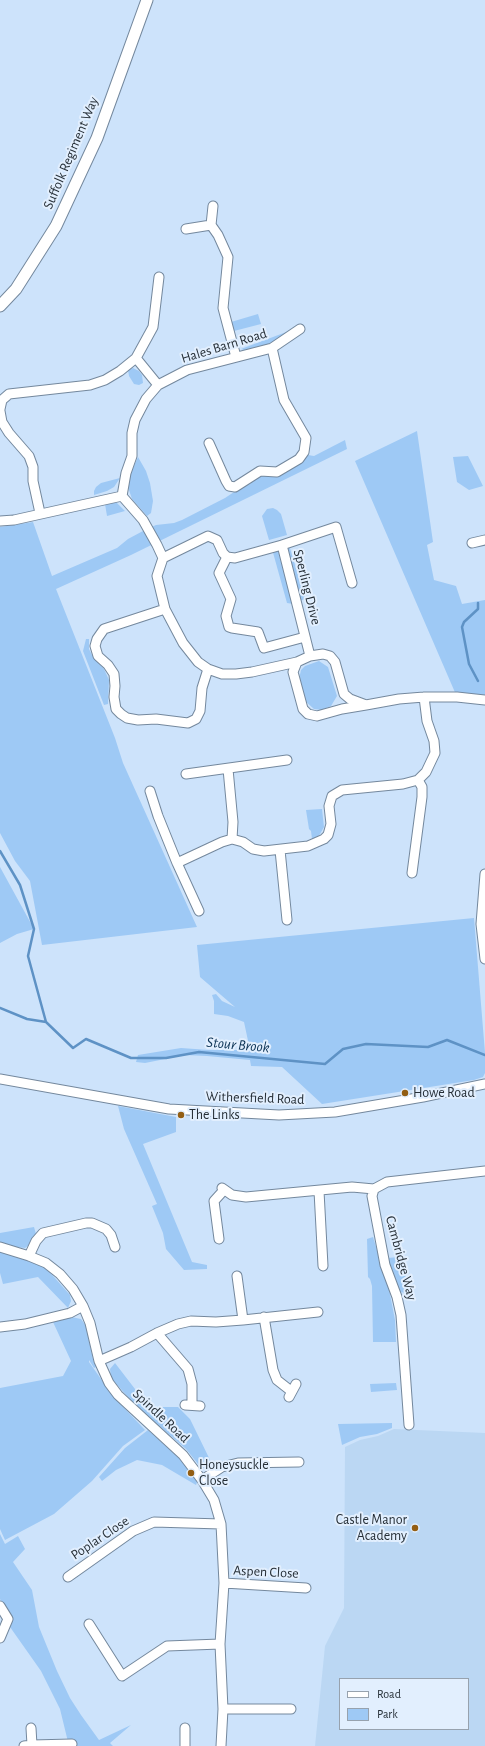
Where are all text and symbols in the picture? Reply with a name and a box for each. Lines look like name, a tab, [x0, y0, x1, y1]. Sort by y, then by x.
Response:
street label: Suffolk Regiment Way	[40, 94, 102, 212]
street label: Hales Barn Road	[179, 325, 269, 367]
street label: Sperling Drive	[290, 548, 324, 626]
water label: Stour Brook	[206, 1033, 270, 1057]
place label: Howe Road	[413, 1085, 475, 1101]
street label: Withersfield Road	[205, 1088, 305, 1108]
marker: Howe Road	[400, 1088, 410, 1098]
place label: The Links	[189, 1107, 240, 1123]
marker: The Links	[176, 1110, 186, 1120]
street label: Cambridge Way	[382, 1214, 420, 1302]
street label: Spindle Road	[129, 1385, 193, 1447]
place label: Honeysuckle Close	[199, 1457, 269, 1490]
marker: Honeysuckle Close	[186, 1468, 196, 1478]
street label: Poplar Close	[68, 1512, 132, 1564]
place label: Castle Manor Academy	[336, 1512, 407, 1544]
marker: Castle Manor Academy	[410, 1523, 420, 1533]
street label: Aspen Close	[233, 1562, 299, 1582]
legend	[339, 1678, 469, 1730]
text: Road	[377, 1688, 401, 1700]
text: Park	[377, 1708, 398, 1720]

